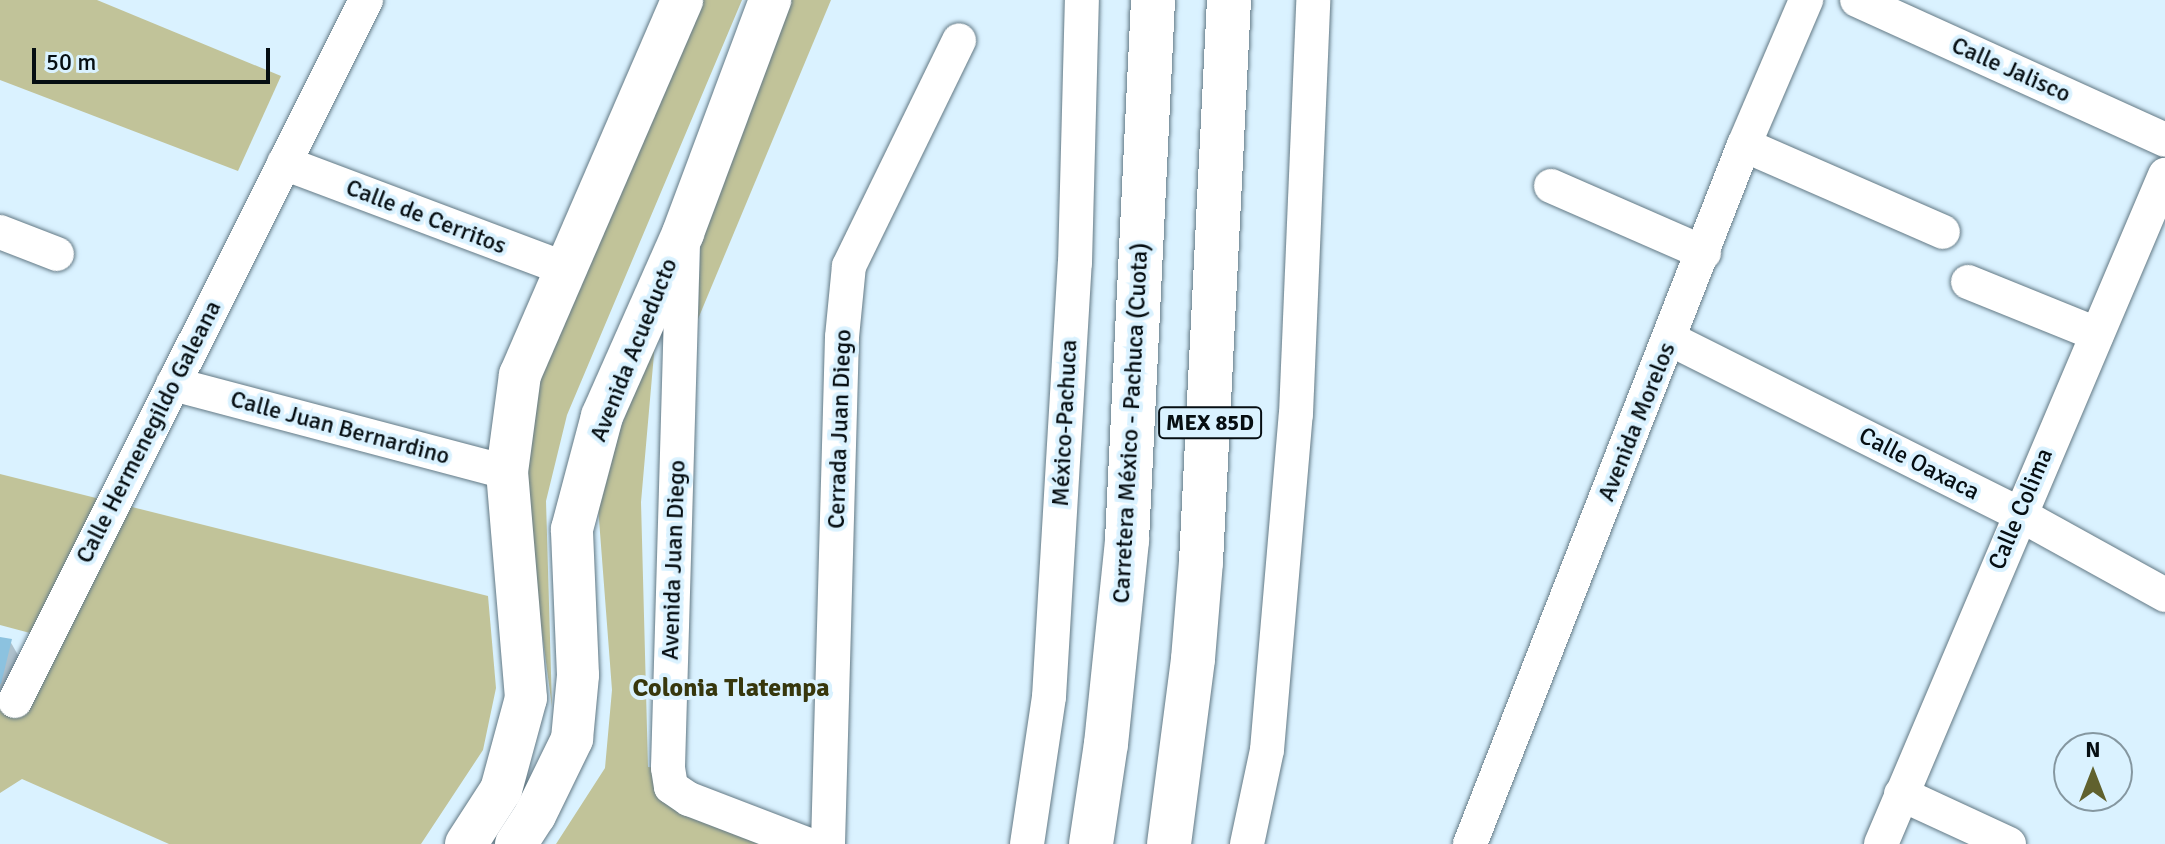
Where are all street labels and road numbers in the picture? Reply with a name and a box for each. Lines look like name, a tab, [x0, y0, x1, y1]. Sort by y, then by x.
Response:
street label: Calle Jalisco	[1947, 31, 2075, 109]
street label: Calle de Cerritos	[342, 173, 510, 261]
street label: Carretera México - Pachuca (Cuota)	[1107, 242, 1155, 604]
street label: Avenida Acueducto	[584, 254, 684, 446]
street label: Calle Hermenegildo Galeana	[70, 296, 228, 568]
street label: Cerrada Juan Diego	[822, 329, 858, 529]
street label: Avenida Morelos	[1592, 338, 1682, 506]
street label: México-Pachuca	[1046, 339, 1084, 507]
street label: Calle Juan Bernardino	[227, 385, 453, 471]
road number: MEX 85D	[1158, 405, 1262, 441]
street label: Calle Oaxaca	[1854, 421, 1984, 507]
street label: Calle Colima	[1983, 444, 2059, 574]
street label: Avenida Juan Diego	[656, 459, 692, 661]

